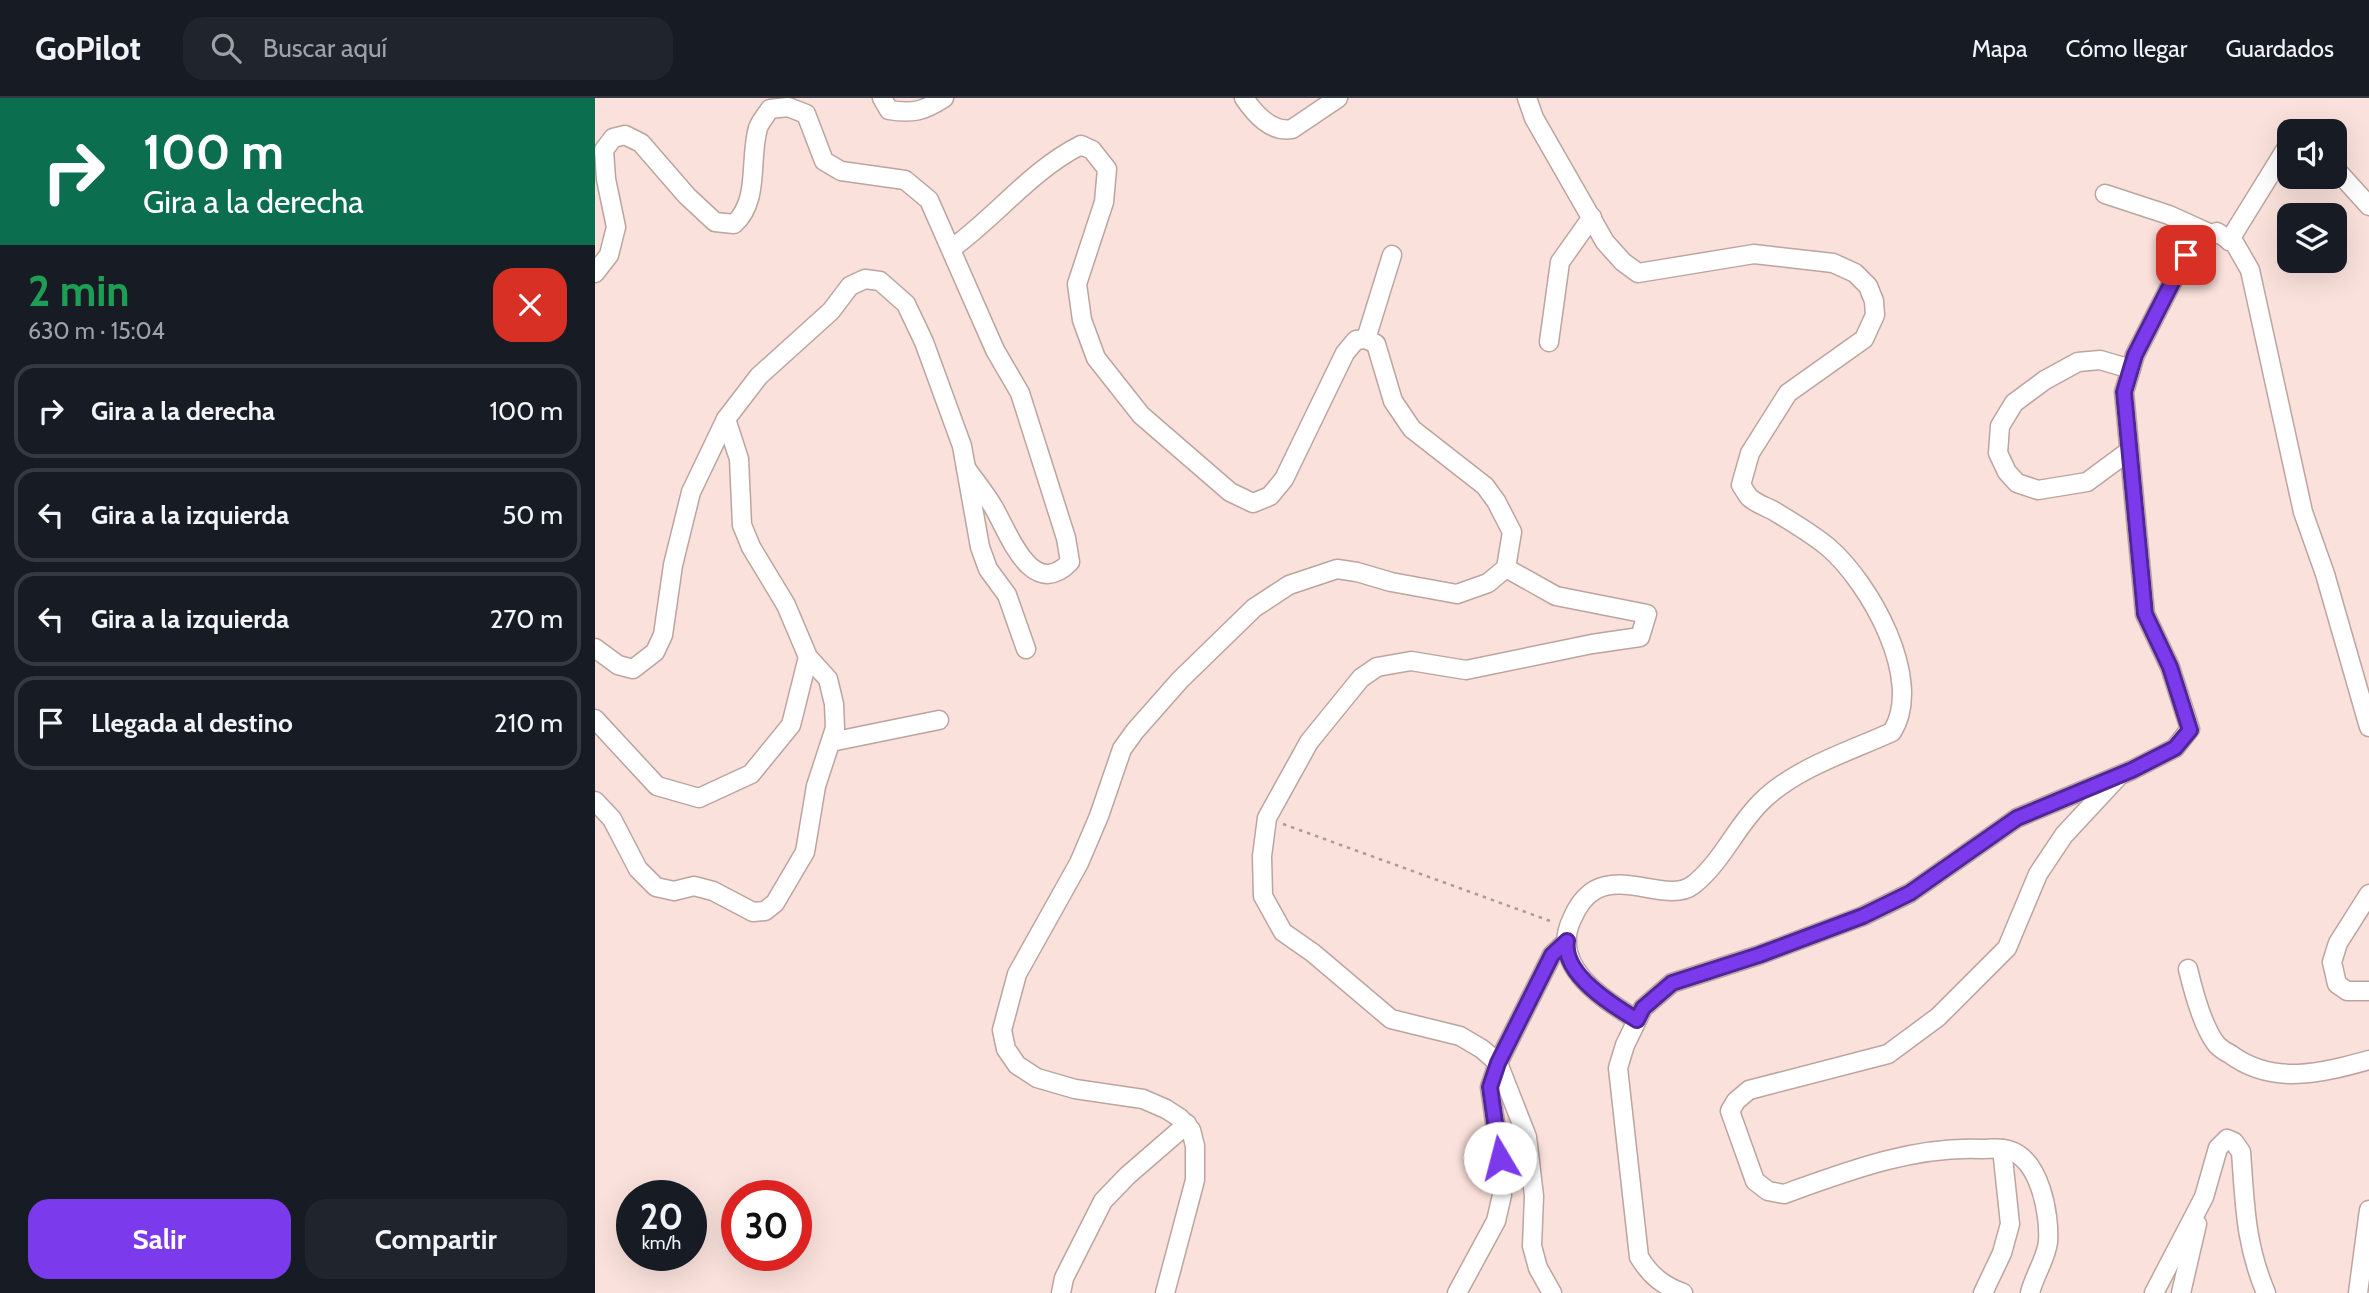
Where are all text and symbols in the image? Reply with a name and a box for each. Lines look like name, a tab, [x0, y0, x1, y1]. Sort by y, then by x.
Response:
search box	[183, 17, 673, 80]
text: GoPilot	[35, 28, 141, 68]
icon: search	[207, 29, 245, 67]
text: Buscar aquí	[263, 32, 387, 64]
text: Mapa	[1972, 34, 2028, 63]
text: Cómo llegar	[2066, 34, 2187, 63]
text: Guardados	[2225, 34, 2334, 63]
map controls	[2277, 119, 2347, 273]
button: sound	[2277, 119, 2347, 189]
text: 100 m	[143, 122, 284, 181]
icon: right	[28, 126, 119, 217]
text: Gira a la derecha	[143, 182, 364, 221]
button: layers	[2277, 203, 2347, 273]
pin	[2156, 225, 2216, 285]
icon: arrive	[2167, 236, 2205, 274]
text: 2 min	[28, 265, 129, 317]
button: close	[493, 268, 567, 342]
text: 630 m · 15:04	[28, 317, 165, 345]
icon: right	[32, 392, 70, 430]
text: Gira a la derecha	[91, 395, 275, 427]
text: 100 m	[490, 395, 563, 427]
icon: left	[32, 496, 70, 534]
text: Gira a la izquierda	[91, 499, 289, 531]
text: 50 m	[502, 499, 563, 531]
icon: left	[32, 600, 70, 638]
text: Gira a la izquierda	[91, 603, 289, 635]
text: 270 m	[490, 603, 563, 635]
icon: arrive	[32, 704, 70, 742]
text: Llegada al destino	[91, 707, 293, 739]
text: 210 m	[494, 707, 563, 739]
position arrow	[1463, 1121, 1537, 1195]
speed limit sign: 30	[721, 1180, 812, 1271]
text: 20	[640, 1195, 683, 1238]
button: Salir	[28, 1199, 291, 1279]
button: Compartir	[305, 1199, 567, 1279]
text: km/h	[642, 1232, 681, 1254]

